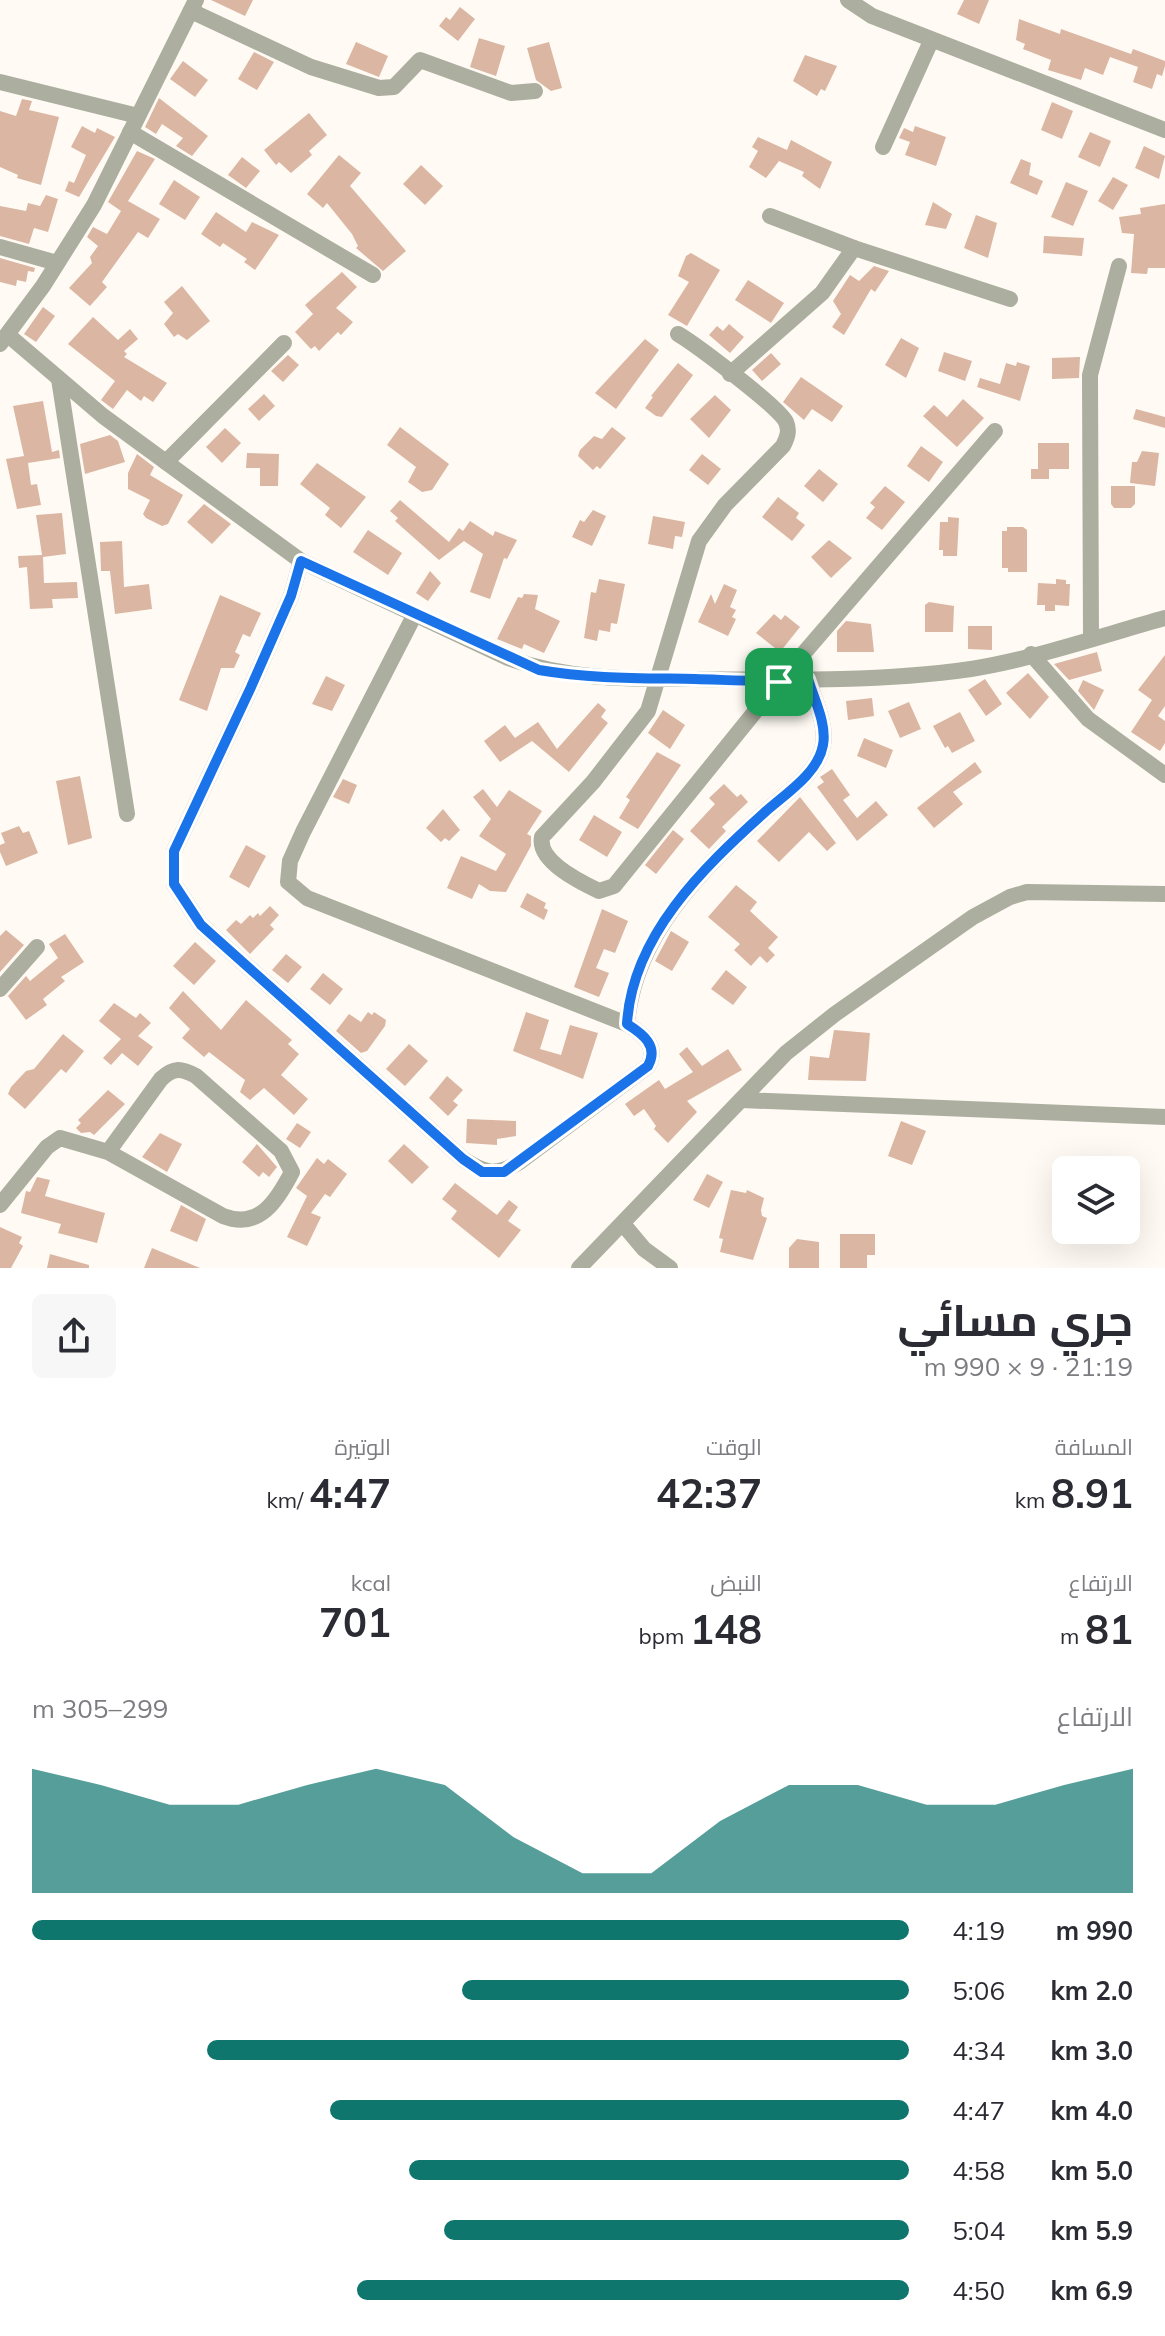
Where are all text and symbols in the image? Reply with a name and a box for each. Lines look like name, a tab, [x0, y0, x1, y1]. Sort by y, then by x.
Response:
pin	[745, 648, 813, 716]
icon: arrive	[757, 660, 801, 704]
map controls	[1052, 1156, 1140, 1244]
button: layers	[1052, 1156, 1140, 1244]
text: جري مسائي	[898, 1292, 1133, 1347]
button: share	[32, 1294, 116, 1378]
text: 21:19 · 9 × 990 m	[924, 1350, 1133, 1383]
text: الوتيرة	[335, 1433, 391, 1461]
text: الوقت	[706, 1433, 762, 1461]
text: المسافة	[1055, 1433, 1133, 1461]
text: 4:47	[309, 1468, 391, 1518]
text: 42:37	[656, 1468, 762, 1518]
text: 8.91	[1051, 1468, 1133, 1518]
text: /km	[266, 1486, 309, 1514]
text: km	[1015, 1486, 1051, 1514]
text: kcal	[351, 1569, 391, 1597]
text: النبض	[710, 1569, 762, 1597]
text: الارتفاع	[1069, 1569, 1133, 1597]
text: 701	[319, 1597, 391, 1647]
text: 148	[690, 1604, 762, 1654]
text: 81	[1085, 1604, 1133, 1654]
text: bpm	[639, 1622, 690, 1650]
text: m	[1060, 1622, 1085, 1650]
text: 299–305 m	[32, 1692, 168, 1725]
text: الارتفاع	[1057, 1700, 1133, 1733]
text: 4:19	[952, 1914, 1005, 1947]
text: 990 m	[1056, 1914, 1133, 1947]
text: 5:06	[952, 1974, 1005, 2007]
text: 2.0 km	[1050, 1974, 1133, 2007]
text: 4:34	[952, 2034, 1005, 2067]
text: 3.0 km	[1050, 2034, 1133, 2067]
text: 4:47	[952, 2094, 1005, 2127]
text: 4.0 km	[1050, 2094, 1133, 2127]
text: 4:58	[952, 2154, 1005, 2187]
text: 5.0 km	[1050, 2154, 1133, 2187]
text: 5:04	[952, 2214, 1005, 2247]
text: 5.9 km	[1050, 2214, 1133, 2247]
text: 4:50	[952, 2274, 1005, 2307]
text: 6.9 km	[1050, 2274, 1133, 2307]

